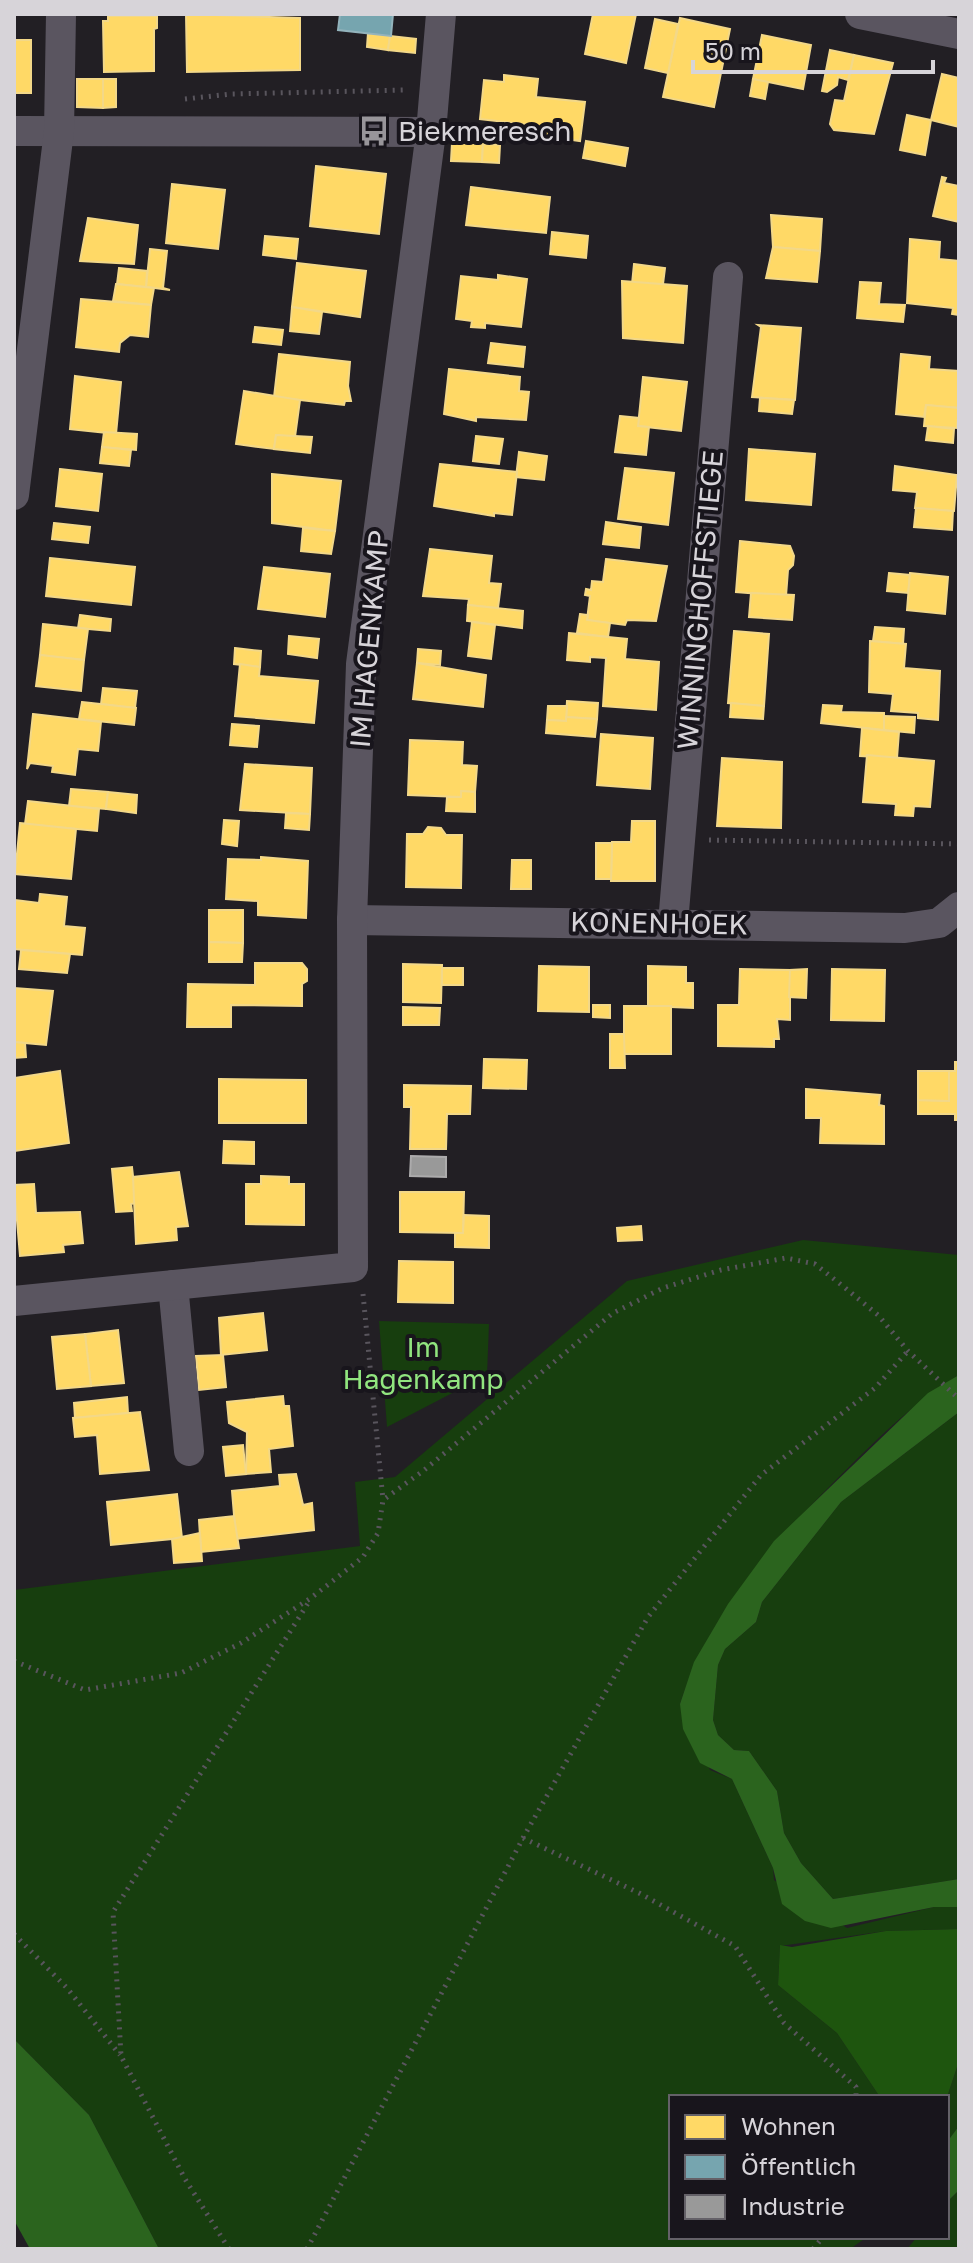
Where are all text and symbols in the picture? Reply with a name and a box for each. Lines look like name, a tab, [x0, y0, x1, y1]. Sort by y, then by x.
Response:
scale bar	[693, 24, 933, 74]
text: 50 m	[705, 36, 761, 65]
bus stop icon: Biekmeresch	[357, 114, 391, 148]
place label: Biekmeresch	[398, 114, 572, 147]
street label: WINNINGHOFFSTIEGE	[670, 449, 729, 751]
street label: IM HAGENKAMP	[343, 529, 394, 749]
street label: KONENHOEK	[570, 904, 748, 941]
park label: Im Hagenkamp	[342, 1330, 504, 1395]
legend	[669, 2095, 949, 2239]
text: Wohnen	[741, 2111, 836, 2140]
text: Öffentlich	[741, 2151, 856, 2180]
text: Industrie	[741, 2191, 845, 2220]

